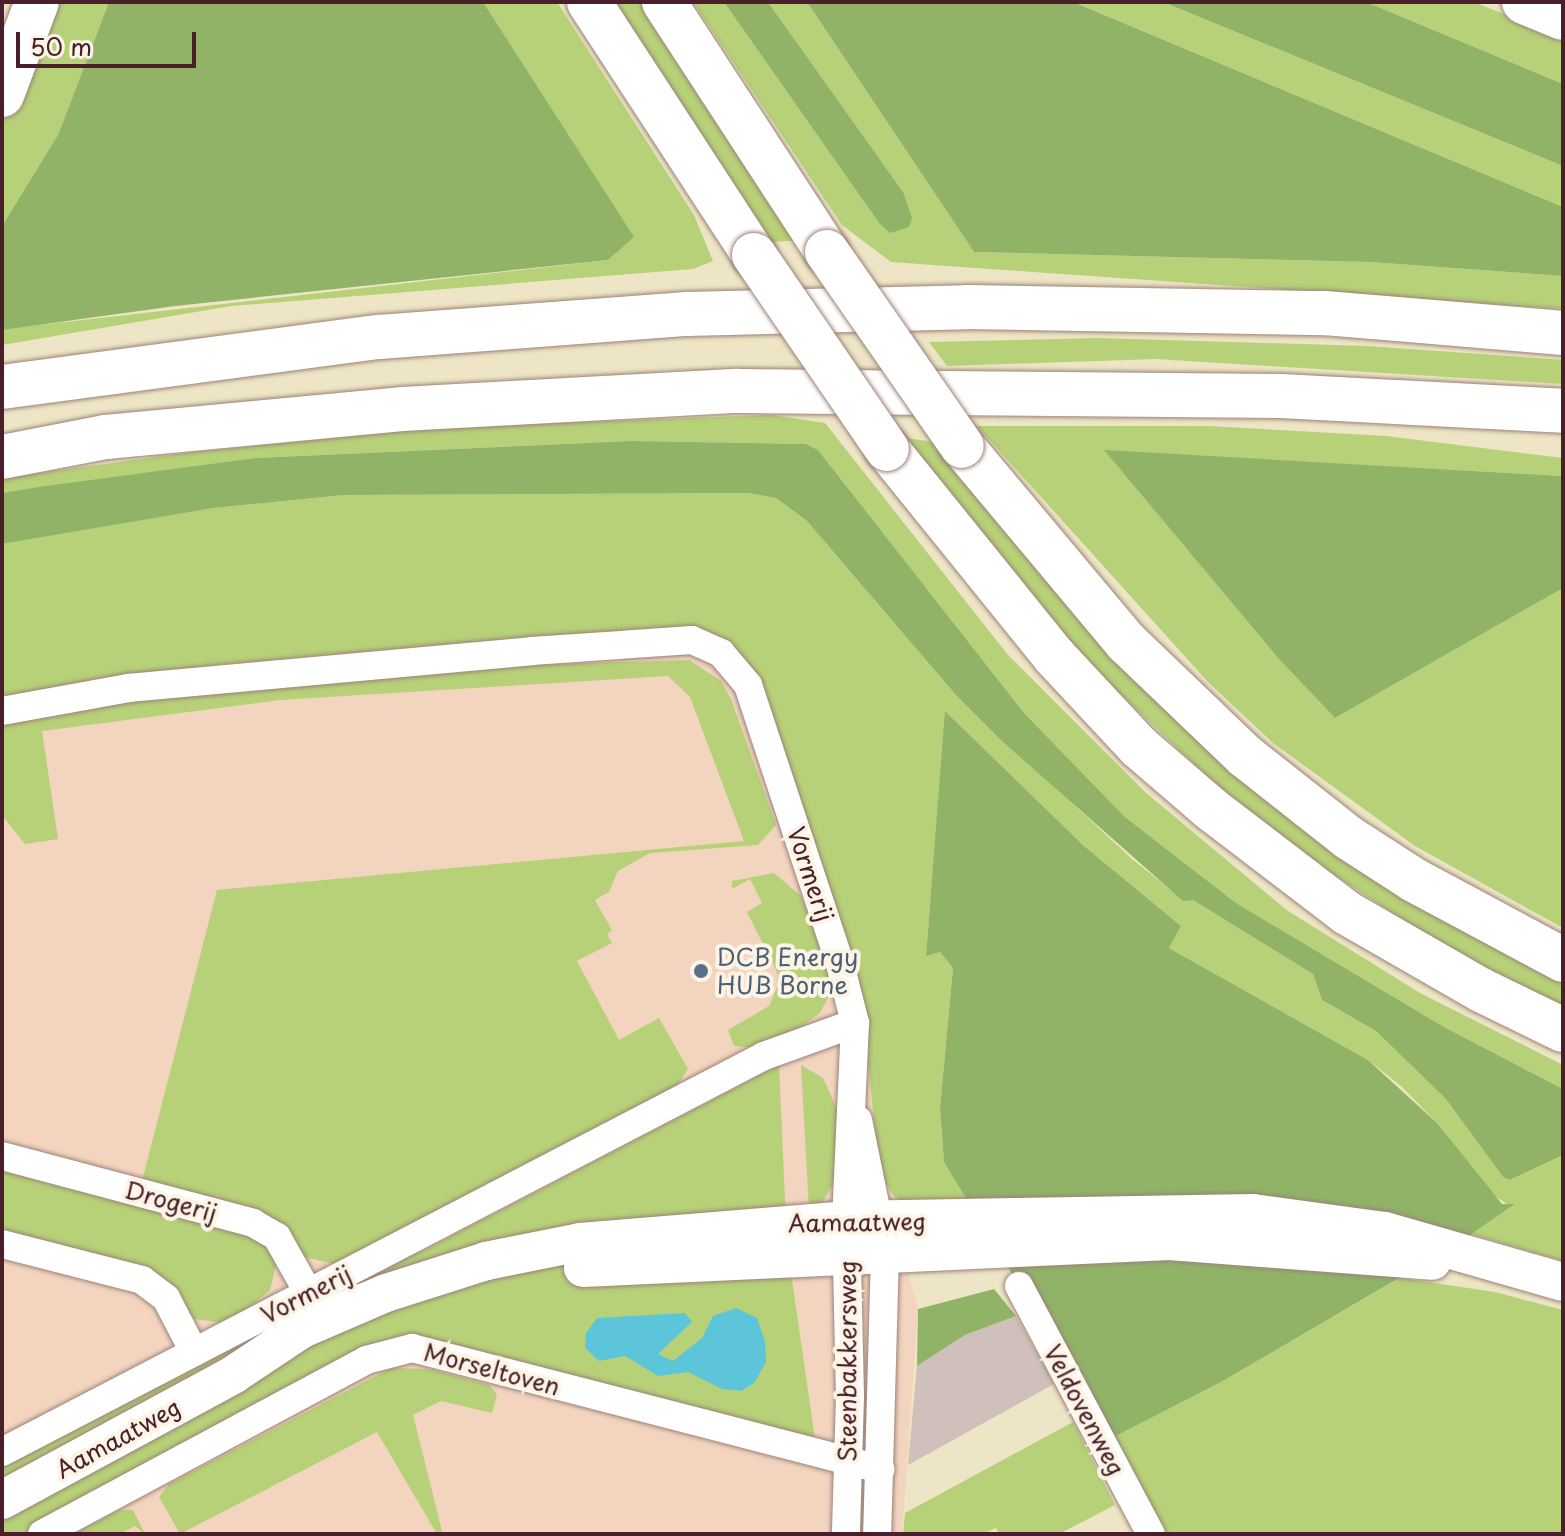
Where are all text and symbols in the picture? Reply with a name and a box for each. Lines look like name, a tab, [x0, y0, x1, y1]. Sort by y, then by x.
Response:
scale bar	[20, 16, 200, 66]
text: 50 m	[30, 28, 92, 64]
street label: Vormerij	[782, 823, 840, 925]
place label: DCB Energy HUB Borne	[717, 943, 859, 999]
marker: DCB Energy HUB Borne	[692, 962, 710, 980]
street label: Drogerij	[122, 1175, 220, 1227]
street label: Aamaatweg	[788, 1206, 926, 1238]
street label: Vormerij	[256, 1259, 356, 1329]
street label: Steenbakkersweg	[833, 1260, 861, 1462]
street label: Morseltoven	[421, 1337, 563, 1401]
street label: Veldovenweg	[1039, 1340, 1131, 1480]
street label: Aamaatweg	[51, 1392, 185, 1484]

